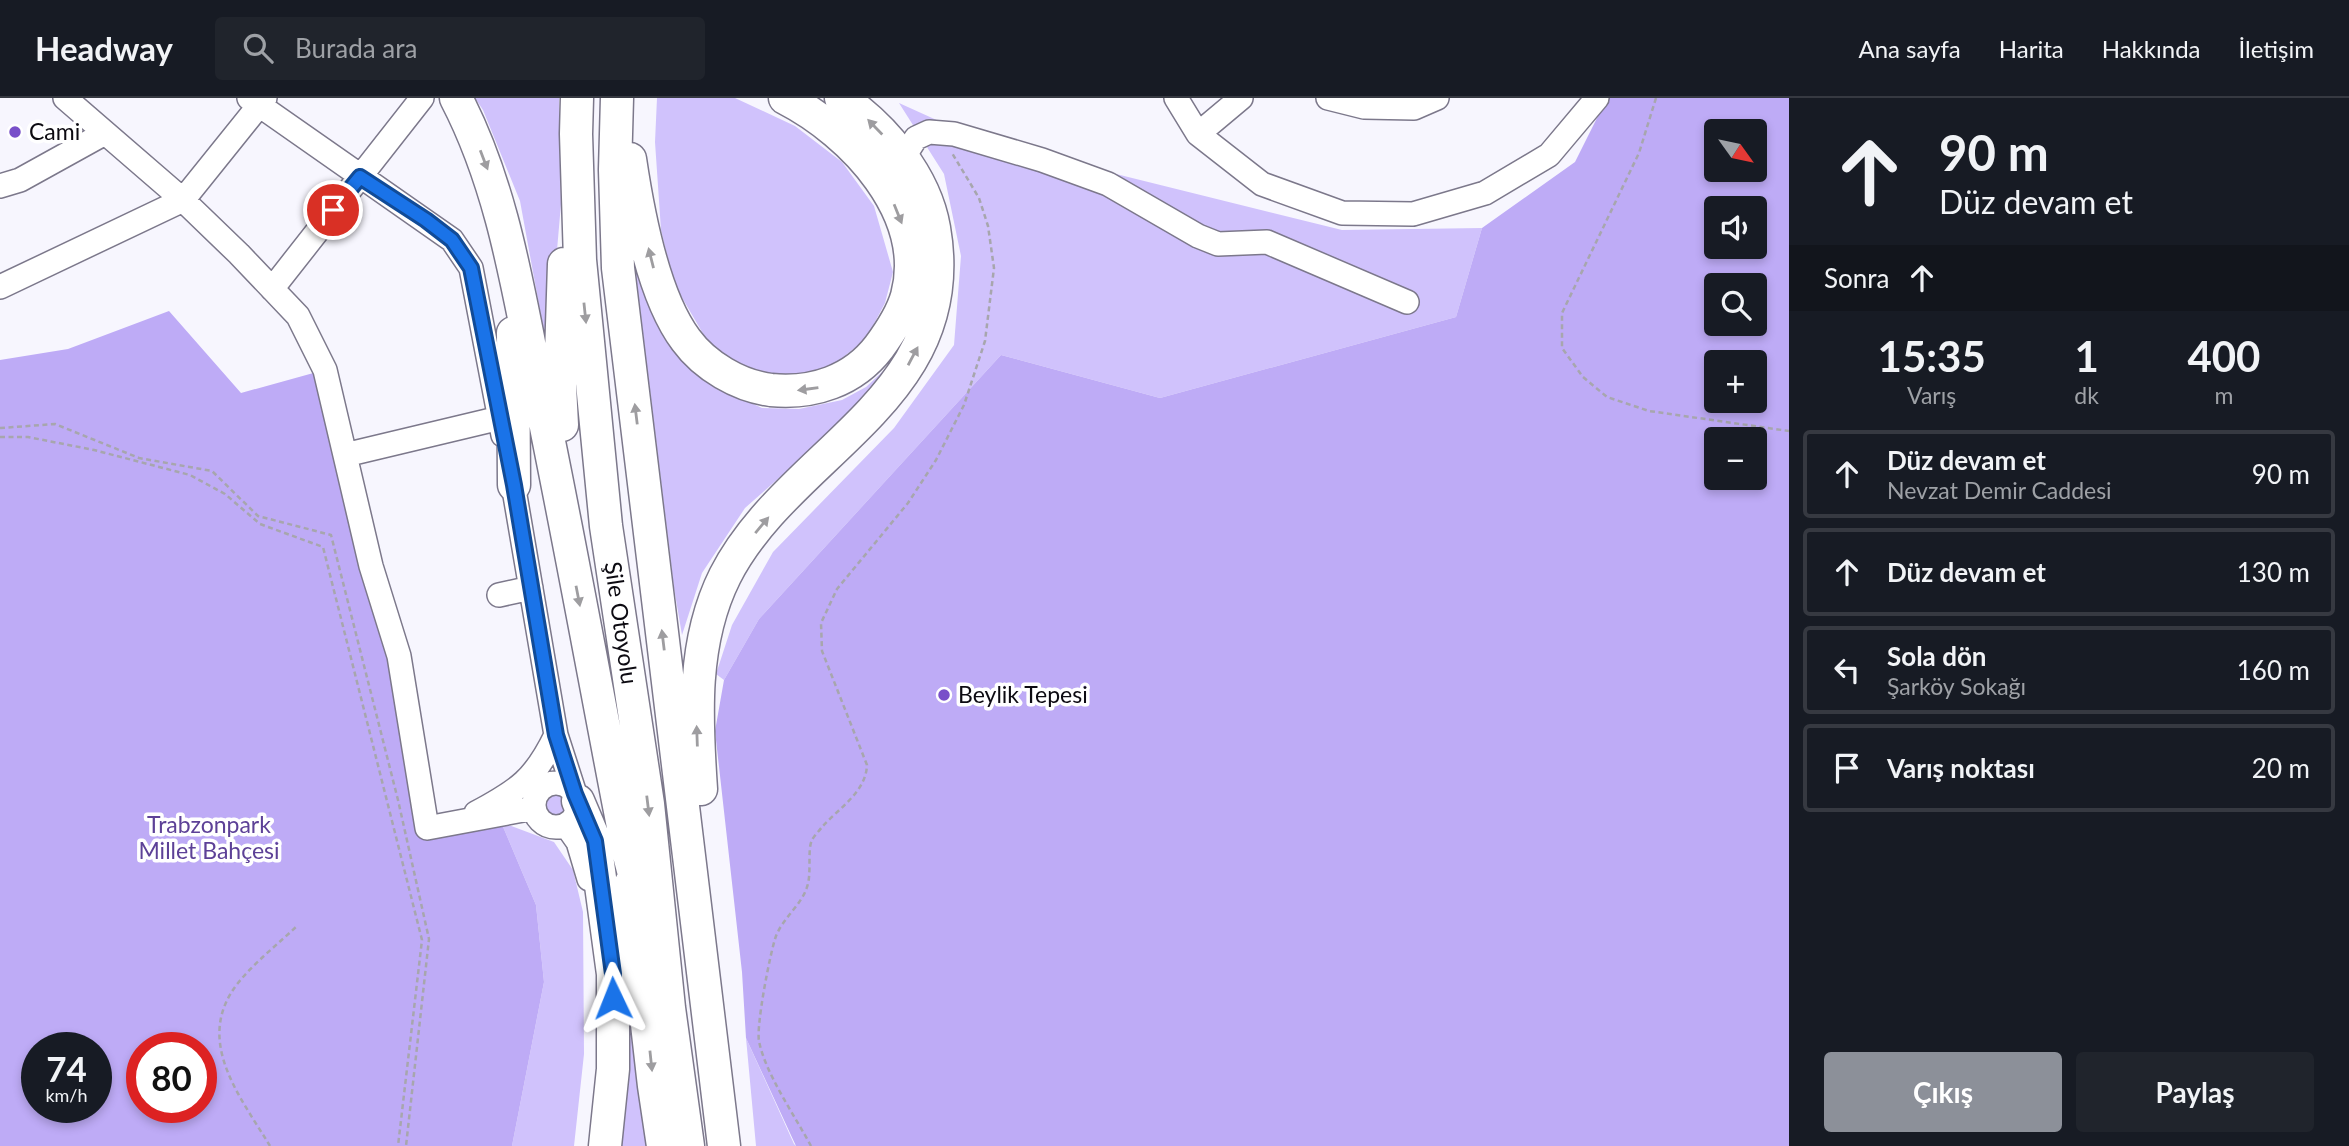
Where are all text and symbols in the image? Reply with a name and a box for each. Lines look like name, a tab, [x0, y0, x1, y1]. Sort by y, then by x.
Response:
search box	[215, 17, 705, 80]
text: Headway	[35, 28, 173, 68]
icon: search	[239, 29, 277, 67]
text: Burada ara	[295, 32, 417, 64]
text: Ana sayfa	[1858, 34, 1961, 63]
text: Harita	[1999, 34, 2064, 63]
text: Hakkında	[2102, 34, 2201, 63]
text: İletişim	[2239, 34, 2314, 63]
place label: Cami	[29, 117, 80, 145]
one-way arrow	[868, 119, 884, 136]
north arrow	[1704, 119, 1768, 182]
map controls	[1704, 119, 1767, 490]
text: 90 m	[1939, 123, 2049, 181]
marker: Cami	[7, 124, 23, 140]
icon: ahead	[1824, 126, 1915, 217]
one-way arrow	[478, 150, 489, 171]
pin	[303, 180, 363, 240]
text: Düz devam et	[1939, 182, 2133, 221]
icon: arrive	[314, 191, 352, 229]
button: sound	[1704, 196, 1767, 259]
one-way arrow	[893, 204, 904, 225]
one-way arrow	[645, 247, 656, 269]
icon: ahead	[1903, 259, 1941, 297]
text: Sonra	[1824, 262, 1889, 294]
button: search	[1704, 273, 1767, 336]
one-way arrow	[580, 302, 591, 324]
text: 15:35	[1878, 331, 1986, 381]
text: 1	[2074, 331, 2099, 381]
text: 400	[2187, 331, 2260, 381]
one-way arrow	[907, 346, 919, 366]
button: +	[1704, 350, 1767, 413]
text: Varış	[1907, 381, 1956, 409]
text: dk	[2074, 381, 2099, 409]
text: m	[2214, 381, 2233, 409]
one-way arrow	[797, 384, 819, 395]
one-way arrow	[630, 403, 641, 425]
button: −	[1704, 427, 1767, 490]
text: Düz devam et	[1887, 444, 2046, 476]
icon: ahead	[1828, 455, 1866, 493]
text: 90 m	[2252, 458, 2310, 490]
text: Nevzat Demir Caddesi	[1887, 476, 2112, 504]
one-way arrow	[754, 516, 769, 534]
icon: ahead	[1828, 553, 1866, 591]
text: Düz devam et	[1887, 556, 2046, 588]
text: 130 m	[2237, 556, 2310, 588]
street label: Şile Otoyolu	[600, 560, 644, 686]
one-way arrow	[573, 585, 584, 607]
one-way arrow	[657, 629, 668, 651]
text: Sola dön	[1887, 640, 1987, 672]
icon: left	[1828, 651, 1866, 689]
text: 160 m	[2237, 654, 2310, 686]
text: Şarköy Sokağı	[1887, 672, 2026, 700]
place label: Beylik Tepesi	[958, 680, 1088, 708]
marker: Beylik Tepesi	[936, 687, 952, 703]
one-way arrow	[692, 725, 703, 747]
icon: arrive	[1828, 749, 1866, 787]
text: Varış noktası	[1887, 752, 2035, 784]
text: 20 m	[2252, 752, 2310, 784]
one-way arrow	[642, 795, 653, 817]
park label: Trabzonpark Millet Bahçesi	[138, 810, 280, 864]
position arrow	[576, 961, 650, 1035]
speed limit sign: 80	[126, 1032, 217, 1123]
text: 74	[46, 1047, 87, 1089]
one-way arrow	[646, 1050, 657, 1072]
button: Çıkış	[1824, 1052, 2062, 1132]
button: Paylaş	[2076, 1052, 2314, 1132]
text: km/h	[45, 1084, 88, 1106]

